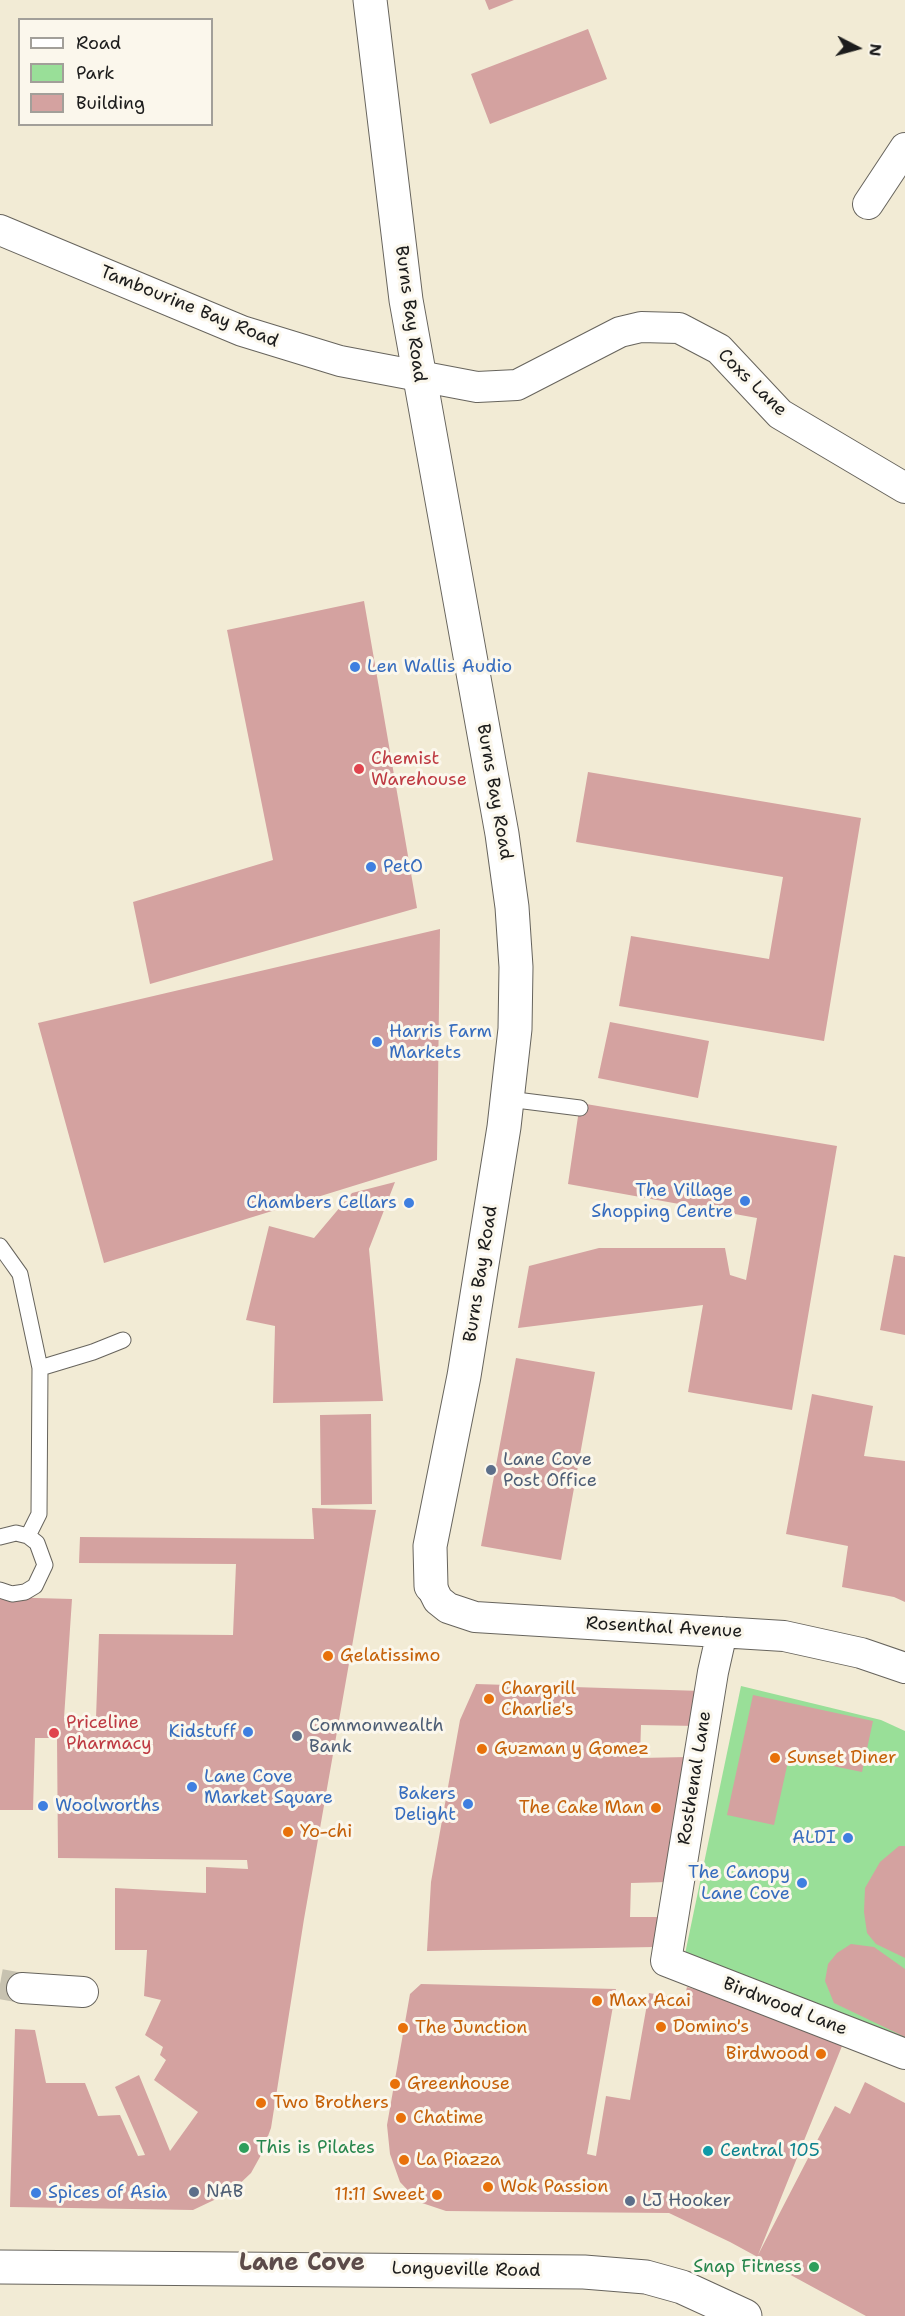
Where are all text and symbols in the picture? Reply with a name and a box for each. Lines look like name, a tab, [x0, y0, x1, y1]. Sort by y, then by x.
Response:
legend	[18, 18, 213, 126]
north arrow	[827, 18, 887, 78]
text: Road	[76, 31, 121, 55]
text: N	[864, 43, 887, 57]
text: Park	[76, 61, 115, 85]
text: Building	[76, 91, 145, 115]
street label: Burns Bay Road	[390, 244, 430, 384]
street label: Tambourine Bay Road	[97, 261, 281, 353]
street label: Coxs Lane	[713, 345, 791, 421]
place label: Len Wallis Audio	[367, 656, 512, 678]
marker: Len Wallis Audio	[348, 660, 362, 674]
street label: Burns Bay Road	[471, 722, 517, 862]
place label: Chemist Warehouse	[371, 748, 467, 790]
marker: Chemist Warehouse	[352, 762, 366, 776]
place label: PetO	[383, 856, 423, 878]
marker: PetO	[364, 860, 378, 874]
place label: Harris Farm Markets	[389, 1021, 492, 1064]
marker: Harris Farm Markets	[370, 1035, 384, 1049]
place label: The Village Shopping Centre	[591, 1180, 733, 1222]
place label: Chambers Cellars	[246, 1192, 397, 1214]
marker: The Village Shopping Centre	[738, 1194, 752, 1208]
marker: Chambers Cellars	[402, 1196, 416, 1210]
street label: Burns Bay Road	[460, 1204, 502, 1344]
place label: Lane Cove Post Office	[503, 1449, 597, 1492]
marker: Lane Cove Post Office	[484, 1463, 498, 1477]
street label: Rosenthal Avenue	[585, 1613, 743, 1643]
place label: Gelatissimo	[340, 1645, 440, 1667]
marker: Gelatissimo	[321, 1649, 335, 1663]
place label: Chargrill Charlie's	[501, 1678, 576, 1720]
marker: Chargrill Charlie's	[482, 1692, 496, 1706]
street label: Rosthenal Lane	[674, 1709, 716, 1847]
place label: Priceline Pharmacy	[66, 1712, 152, 1754]
place label: Commonwealth Bank	[309, 1715, 444, 1758]
place label: Kidstuff	[168, 1721, 236, 1743]
marker: Kidstuff	[241, 1725, 255, 1739]
marker: Priceline Pharmacy	[47, 1726, 61, 1740]
marker: Commonwealth Bank	[290, 1729, 304, 1743]
place label: Guzman y Gomez	[494, 1738, 649, 1760]
marker: Guzman y Gomez	[475, 1742, 489, 1756]
place label: Sunset Diner	[787, 1747, 897, 1769]
marker: Sunset Diner	[768, 1751, 782, 1765]
place label: Lane Cove Market Square	[204, 1766, 333, 1808]
marker: Lane Cove Market Square	[185, 1780, 199, 1794]
place label: Bakers Delight	[394, 1783, 456, 1826]
place label: Woolworths	[55, 1795, 160, 1817]
marker: Bakers Delight	[461, 1797, 475, 1811]
place label: The Cake Man	[519, 1797, 644, 1819]
marker: Woolworths	[36, 1799, 50, 1813]
marker: The Cake Man	[649, 1801, 663, 1815]
place label: Yo-chi	[300, 1821, 352, 1843]
marker: Yo-chi	[281, 1825, 295, 1839]
place label: ALDI	[792, 1827, 836, 1849]
marker: ALDI	[841, 1831, 855, 1845]
place label: The Canopy Lane Cove	[688, 1862, 790, 1904]
marker: The Canopy Lane Cove	[795, 1876, 809, 1890]
street label: Birdwood Lane	[720, 1973, 850, 2041]
place label: Max Acai	[609, 1990, 691, 2012]
marker: Max Acai	[590, 1994, 604, 2008]
place label: Domino's	[673, 2016, 749, 2038]
place label: The Junction	[415, 2017, 527, 2039]
marker: Domino's	[654, 2020, 668, 2034]
marker: The Junction	[396, 2021, 410, 2035]
place label: Birdwood	[726, 2043, 809, 2065]
marker: Birdwood	[814, 2047, 828, 2061]
place label: Greenhouse	[407, 2073, 510, 2095]
marker: Greenhouse	[388, 2077, 402, 2091]
place label: Two Brothers	[273, 2092, 389, 2114]
marker: Two Brothers	[254, 2096, 268, 2110]
place label: Chatime	[413, 2107, 484, 2129]
marker: Chatime	[394, 2111, 408, 2125]
place label: This is Pilates	[256, 2137, 375, 2159]
place label: Central 105	[720, 2140, 820, 2162]
marker: This is Pilates	[237, 2141, 251, 2155]
marker: Central 105	[701, 2144, 715, 2158]
place label: La Piazza	[416, 2149, 501, 2171]
marker: La Piazza	[397, 2153, 411, 2167]
place label: Wok Passion	[500, 2176, 608, 2198]
marker: Wok Passion	[481, 2180, 495, 2194]
place label: NAB	[206, 2181, 243, 2203]
place label: Spices of Asia	[48, 2182, 167, 2204]
place label: 11:11 Sweet	[334, 2184, 425, 2206]
marker: NAB	[187, 2185, 201, 2199]
marker: Spices of Asia	[29, 2186, 43, 2200]
marker: 11:11 Sweet	[430, 2188, 444, 2202]
place label: LJ Hooker	[642, 2190, 731, 2212]
marker: LJ Hooker	[623, 2194, 637, 2208]
district label: Lane Cove	[239, 2250, 365, 2278]
place label: Snap Fitness	[693, 2256, 802, 2278]
street label: Longueville Road	[391, 2258, 541, 2282]
marker: Snap Fitness	[807, 2260, 821, 2274]

